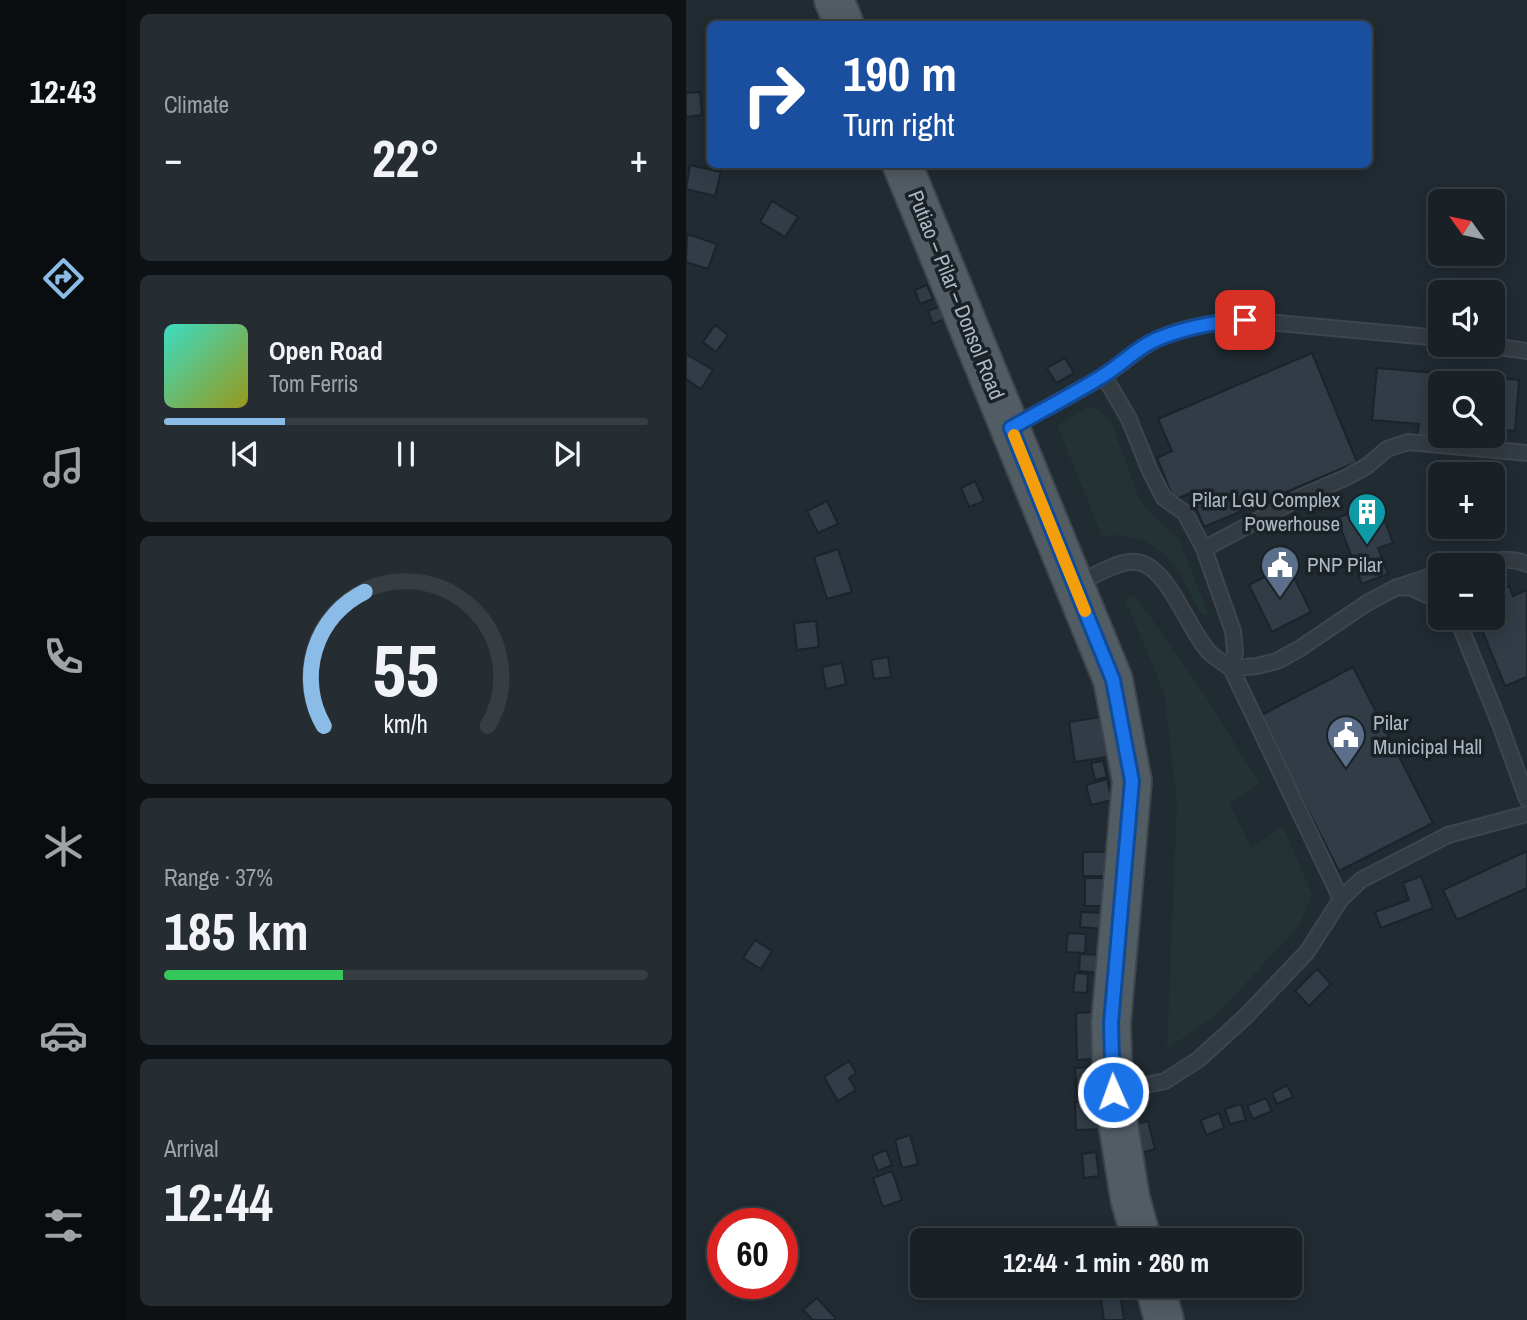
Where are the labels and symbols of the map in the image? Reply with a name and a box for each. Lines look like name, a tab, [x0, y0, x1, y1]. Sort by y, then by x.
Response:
street label: Putiao – Pilar – Donsol Road	[901, 186, 1012, 404]
north arrow	[1428, 189, 1505, 266]
pin	[1215, 290, 1275, 350]
place label: Pilar LGU Complex Powerhouse	[1192, 485, 1340, 538]
building icon: Pilar LGU Complex Powerhouse	[1346, 491, 1388, 546]
public building icon: PNP Pilar	[1259, 544, 1301, 599]
place label: PNP Pilar	[1307, 550, 1383, 579]
place label: Pilar Municipal Hall	[1373, 708, 1482, 761]
public building icon: Pilar Municipal Hall	[1325, 714, 1367, 769]
position arrow	[1076, 1055, 1150, 1129]
speed limit sign: 60	[707, 1208, 798, 1299]

